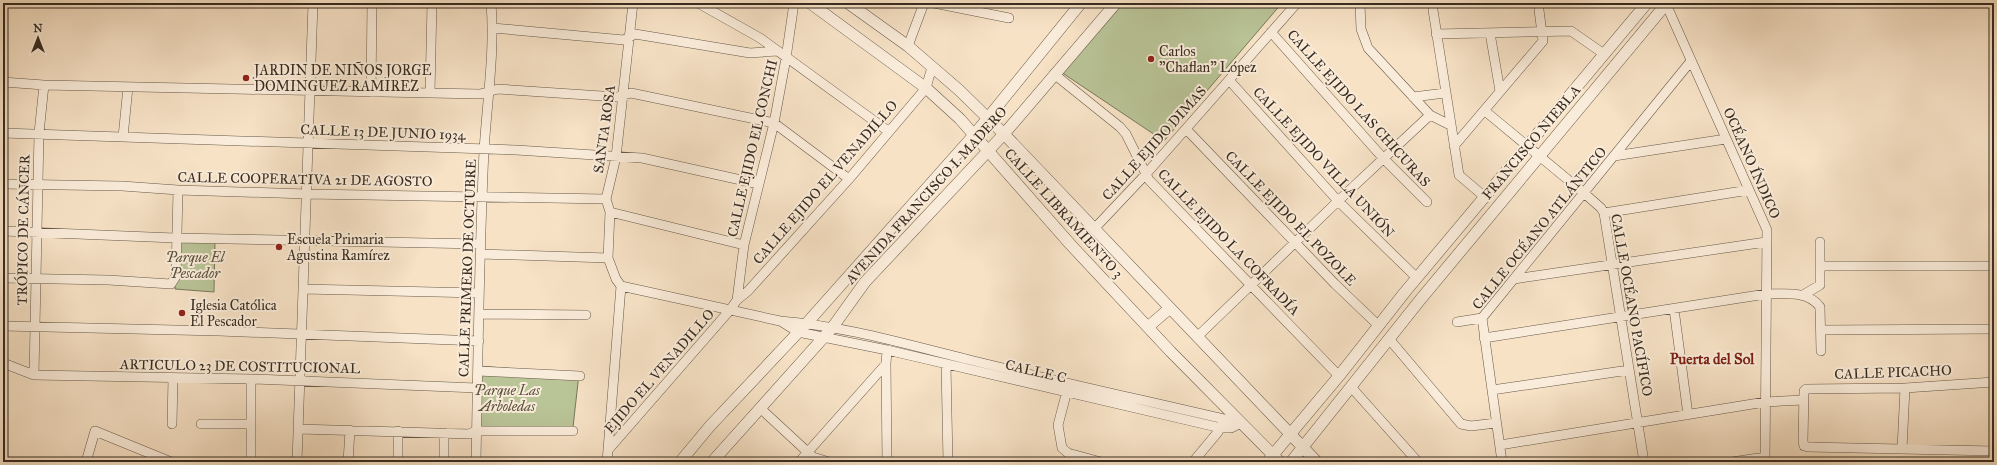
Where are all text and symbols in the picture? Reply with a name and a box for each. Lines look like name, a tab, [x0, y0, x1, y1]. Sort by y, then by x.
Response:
north arrow	[18, 18, 58, 58]
text: N	[33, 22, 43, 35]
street label: CALLE EJIDO LAS CHICURAS	[1283, 26, 1434, 191]
place label: Carlos "Chaflan" López	[1159, 43, 1257, 76]
marker: Carlos "Chaflan" López	[1146, 54, 1156, 64]
street label: CALLE EJIDO EL CONCHI	[724, 58, 782, 239]
place label: JARDIN DE NIÑOS JORGE DOMINGUEZ RAMIREZ	[252, 61, 432, 95]
marker: JARDIN DE NIÑOS JORGE DOMINGUEZ RAMIREZ	[241, 73, 251, 83]
street label: FRANCISCO NIEBLA	[1479, 81, 1585, 203]
street label: CALLE EJIDO VILLA UNIÓN	[1249, 82, 1399, 242]
street label: SANTA ROSA	[590, 83, 619, 174]
street label: CALLE EJIDO DIMAS	[1099, 83, 1211, 205]
street label: CALLE EJIDO EL VENADILLO	[750, 97, 902, 268]
street label: AVENIDA FRANCISCO I. MADERO	[841, 103, 1011, 288]
street label: OCÉANO ÍNDICO	[1719, 104, 1786, 221]
street label: CALLE 13 DE JUNIO 1934	[300, 121, 467, 145]
street label: CALLE OCÉANO ATLÁNTICO	[1467, 142, 1610, 313]
street label: CALLE LIBRAMIENTO 3	[1001, 145, 1126, 282]
street label: CALLE EJIDO EL POZOLE	[1221, 147, 1360, 290]
street label: TRÓPICO DE CÁNCER	[12, 153, 33, 306]
street label: CALLE PRIMERO DE OCTUBRE	[455, 159, 480, 377]
street label: CALLE EJIDO LA COFRADÍA	[1153, 164, 1305, 320]
street label: CALLE COOPERATIVA 21 DE AGOSTO	[177, 169, 433, 190]
street label: CALLE OCÉANO PACÍFICO	[1607, 212, 1658, 398]
place label: Escuela Primaria Agustina Ramírez	[286, 231, 390, 264]
marker: Escuela Primaria Agustina Ramírez	[274, 242, 284, 252]
park label: Parque El Pescador	[166, 249, 226, 282]
place label: Iglesia Católica El Pescador	[190, 297, 277, 330]
street label: EJIDO EL VENADILLO	[601, 306, 719, 438]
marker: Iglesia Católica El Pescador	[177, 308, 187, 318]
district label: Puerta del Sol	[1670, 350, 1755, 368]
street label: ARTICULO 23 DE COSTITUCIONAL	[119, 356, 361, 377]
street label: CALLE C	[1004, 356, 1068, 387]
street label: CALLE PICACHO	[1834, 362, 1952, 383]
park label: Parque Las Arboledas	[474, 382, 541, 415]

